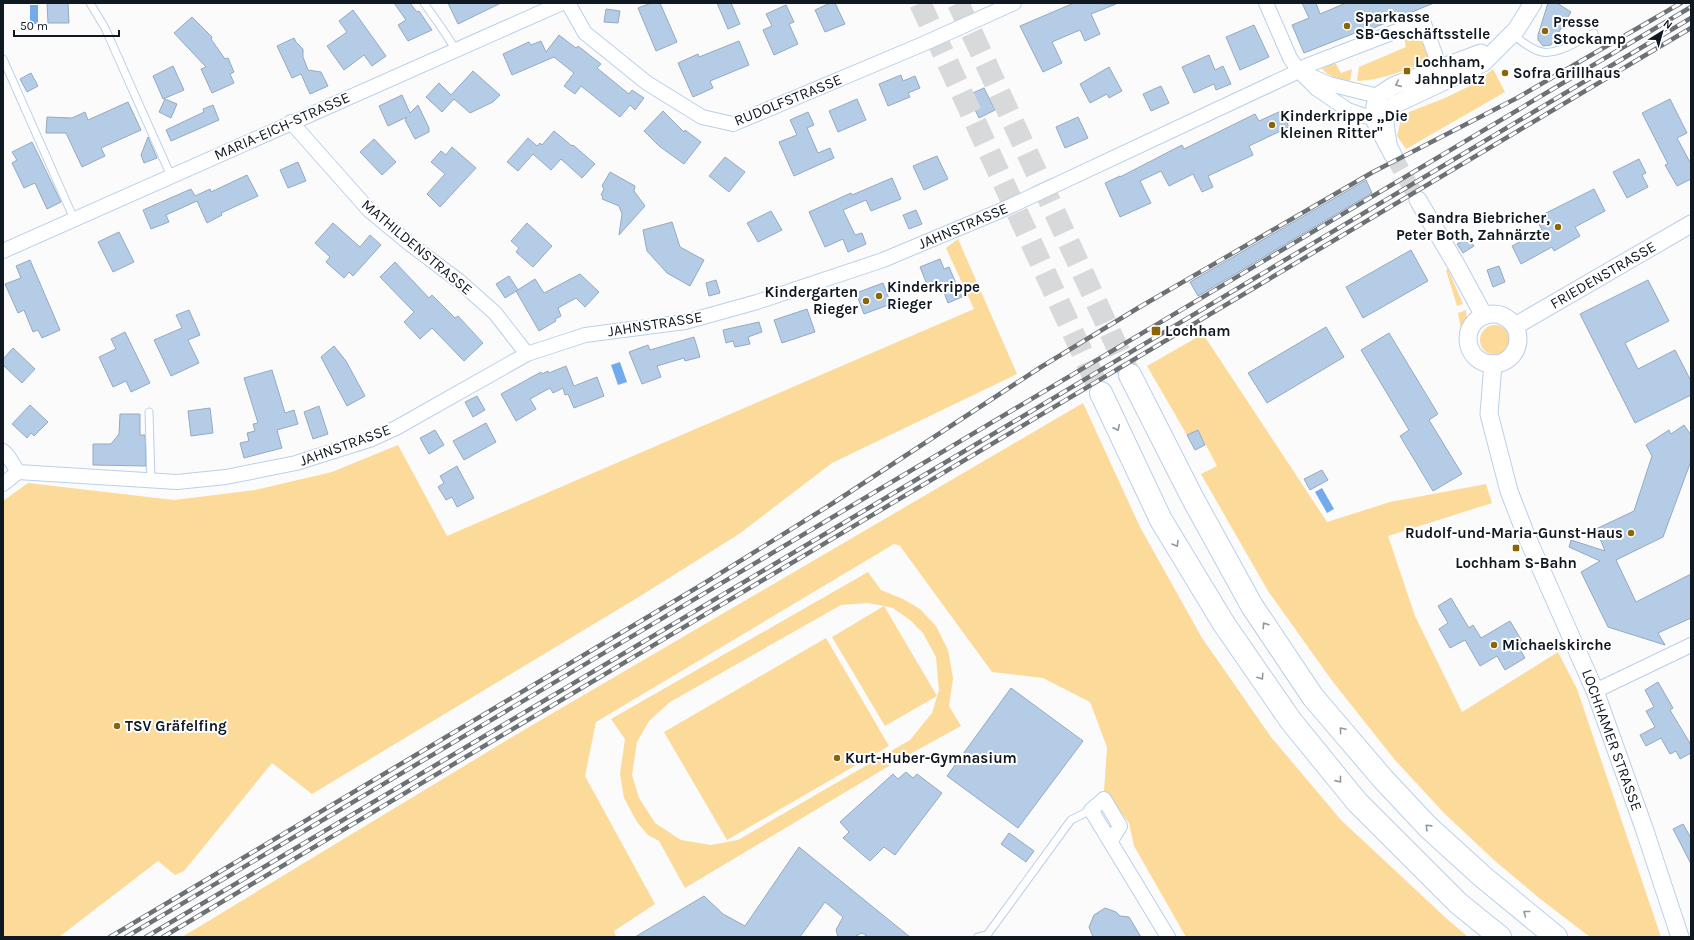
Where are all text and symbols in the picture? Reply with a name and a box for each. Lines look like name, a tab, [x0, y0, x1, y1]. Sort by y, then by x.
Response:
place label: Sparkasse SB-Geschäftsstelle	[1355, 8, 1490, 43]
scale bar	[14, 12, 119, 38]
north arrow	[1642, 12, 1682, 52]
place label: Presse Stockamp	[1553, 13, 1626, 48]
text: N	[1661, 17, 1675, 32]
text: 50 m	[20, 19, 48, 33]
marker: Sparkasse SB-Geschäftsstelle	[1342, 21, 1352, 31]
marker: Presse Stockamp	[1540, 26, 1550, 36]
place label: Lochham, Jahnplatz	[1415, 53, 1485, 88]
place label: Sofra Grillhaus	[1513, 64, 1621, 82]
marker: Lochham, Jahnplatz	[1402, 66, 1412, 76]
marker: Sofra Grillhaus	[1500, 68, 1510, 78]
street label: RUDOLFSTRASSE	[732, 70, 844, 130]
one-way arrow	[1395, 79, 1402, 87]
street label: MARIA-EICH-STRASSE	[211, 88, 353, 164]
place label: Kinderkrippe „Die kleinen Ritter"	[1280, 107, 1408, 142]
marker: Kinderkrippe „Die kleinen Ritter"	[1267, 120, 1277, 130]
street label: MATHILDENSTRASSE	[358, 195, 476, 299]
street label: JAHNSTRASSE	[915, 199, 1011, 253]
place label: Sandra Biebricher, Peter Both, Zahnärzte	[1396, 209, 1550, 244]
marker: Sandra Biebricher, Peter Both, Zahnärzte	[1553, 222, 1563, 232]
street label: FRIEDENSTRASSE	[1547, 237, 1659, 313]
place label: Kinderkrippe Rieger	[887, 278, 980, 313]
place label: Kindergarten Rieger	[764, 283, 858, 318]
marker: Kinderkrippe Rieger	[874, 291, 884, 301]
marker: Kindergarten Rieger	[861, 296, 871, 306]
street label: JAHNSTRASSE	[606, 308, 704, 340]
place label: Lochham	[1165, 322, 1231, 340]
marker: Lochham	[1150, 325, 1162, 337]
street label: JAHNSTRASSE	[297, 420, 393, 470]
one-way arrow	[1112, 423, 1120, 431]
place label: Rudolf-und-Maria-Gunst-Haus	[1405, 524, 1623, 542]
marker: Rudolf-und-Maria-Gunst-Haus	[1626, 528, 1636, 538]
one-way arrow	[1171, 540, 1178, 547]
marker: Lochham S-Bahn	[1511, 543, 1521, 553]
place label: Lochham S-Bahn	[1455, 554, 1577, 572]
one-way arrow	[1263, 623, 1270, 630]
place label: Michaelskirche	[1502, 636, 1611, 654]
marker: Michaelskirche	[1489, 640, 1499, 650]
street label: LOCHHAMER STRASSE	[1578, 667, 1646, 813]
one-way arrow	[1256, 673, 1264, 680]
place label: TSV Gräfelfing	[125, 717, 227, 735]
marker: TSV Gräfelfing	[112, 721, 122, 731]
one-way arrow	[1339, 728, 1346, 735]
place label: Kurt-Huber-Gymnasium	[845, 749, 1017, 767]
marker: Kurt-Huber-Gymnasium	[832, 753, 842, 763]
one-way arrow	[1334, 776, 1341, 783]
one-way arrow	[1425, 824, 1433, 832]
one-way arrow	[1523, 911, 1530, 918]

